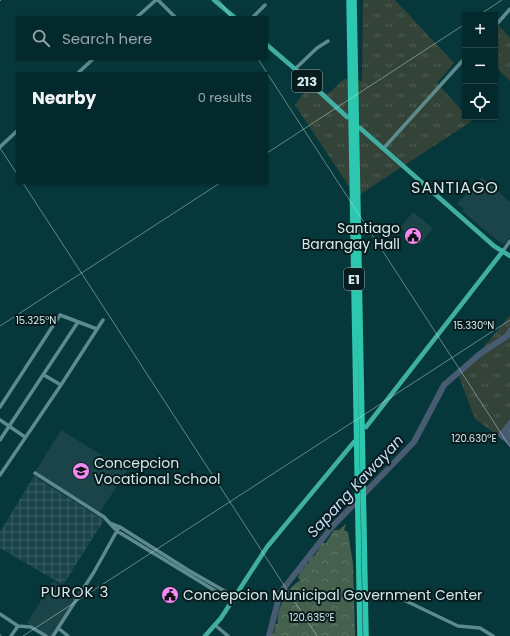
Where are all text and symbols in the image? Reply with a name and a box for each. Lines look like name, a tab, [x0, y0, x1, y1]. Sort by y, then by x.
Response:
map controls	[462, 12, 498, 120]
button: +	[462, 12, 498, 48]
search box	[16, 16, 268, 60]
icon: search	[30, 27, 52, 49]
text: Search here	[62, 28, 152, 49]
button: −	[462, 48, 498, 84]
road number: 213	[292, 70, 322, 92]
button: locate	[462, 84, 498, 120]
text: Nearby	[32, 86, 96, 110]
text: 0 results	[198, 88, 252, 107]
district label: SANTIAGO	[411, 176, 499, 199]
place label: Santiago Barangay Hall	[302, 218, 400, 254]
public building icon: Santiago Barangay Hall	[403, 226, 423, 246]
road number: E1	[344, 268, 364, 290]
text: 15.325°N	[16, 313, 56, 328]
text: 15.330°N	[454, 318, 494, 333]
water label: Sapang Kawayan	[302, 430, 408, 542]
text: 120.630°E	[451, 431, 497, 446]
place label: Concepcion Vocational School	[94, 453, 221, 489]
school or university icon: Concepcion Vocational School	[71, 461, 91, 481]
district label: PUROK 3	[41, 581, 109, 602]
public building icon: Concepcion Municipal Government Center	[160, 585, 180, 605]
place label: Concepcion Municipal Government Center	[183, 585, 482, 605]
text: 120.635°E	[289, 610, 335, 625]

